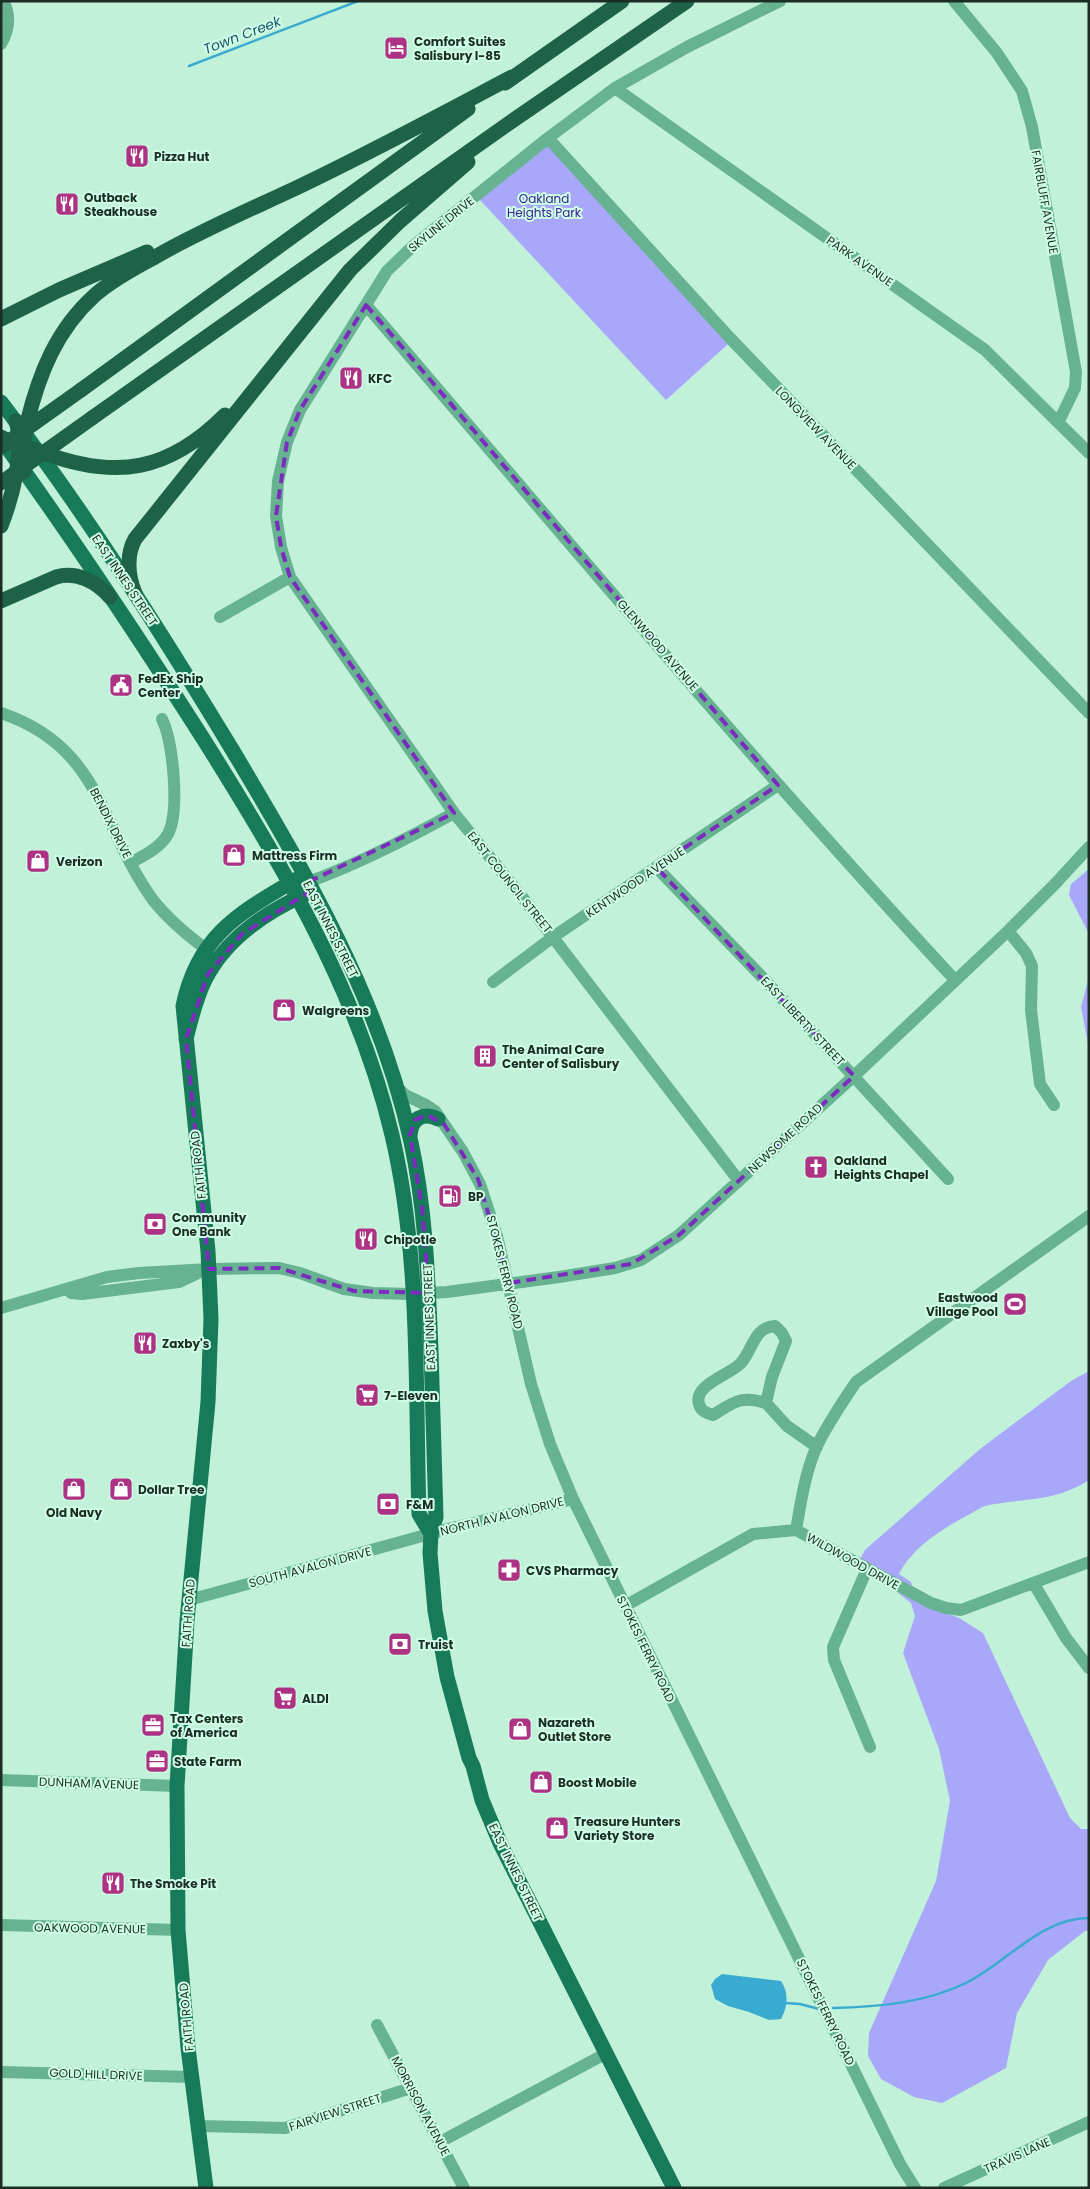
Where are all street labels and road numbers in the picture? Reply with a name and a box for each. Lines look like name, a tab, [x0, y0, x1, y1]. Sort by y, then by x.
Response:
street label: FAIRBLUFF AVENUE	[1027, 149, 1063, 255]
street label: SKYLINE DRIVE	[404, 192, 478, 256]
street label: PARK AVENUE	[823, 232, 897, 290]
street label: LONGVIEW AVENUE	[772, 383, 860, 473]
street label: EAST INNES STREET	[88, 531, 162, 629]
street label: GLENWOOD AVENUE	[613, 595, 703, 695]
street label: BENDIX DRIVE	[86, 785, 136, 861]
street label: EAST COUNCIL STREET	[464, 828, 557, 937]
street label: KENTWOOD AVENUE	[582, 843, 688, 921]
street label: EAST INNES STREET	[299, 878, 363, 981]
street label: EAST LIBERTY STREET	[757, 973, 849, 1070]
street label: NEWSOME ROAD	[744, 1099, 826, 1177]
street label: FAITH ROAD	[186, 1130, 210, 1200]
street label: STOKES FERRY ROAD	[483, 1213, 527, 1331]
street label: EAST INNES STREET	[419, 1263, 439, 1371]
street label: NORTH AVALON DRIVE	[438, 1492, 566, 1540]
street label: WILDWOOD DRIVE	[804, 1528, 902, 1594]
street label: SOUTH AVALON DRIVE	[247, 1542, 373, 1592]
street label: FAITH ROAD	[177, 1578, 199, 1648]
street label: STOKES FERRY ROAD	[613, 1593, 679, 1705]
street label: DUNHAM AVENUE	[39, 1773, 139, 1793]
street label: EAST INNES STREET	[485, 1820, 547, 1924]
street label: OAKWOOD AVENUE	[34, 1919, 146, 1937]
street label: STOKES FERRY ROAD	[793, 1956, 859, 2068]
street label: FAITH ROAD	[175, 1982, 197, 2052]
street label: MORRISON AVENUE	[388, 2053, 454, 2159]
street label: GOLD HILL DRIVE	[49, 2064, 143, 2084]
street label: FAIRVIEW STREET	[287, 2089, 384, 2135]
street label: TRAVIS LANE	[981, 2133, 1053, 2177]

